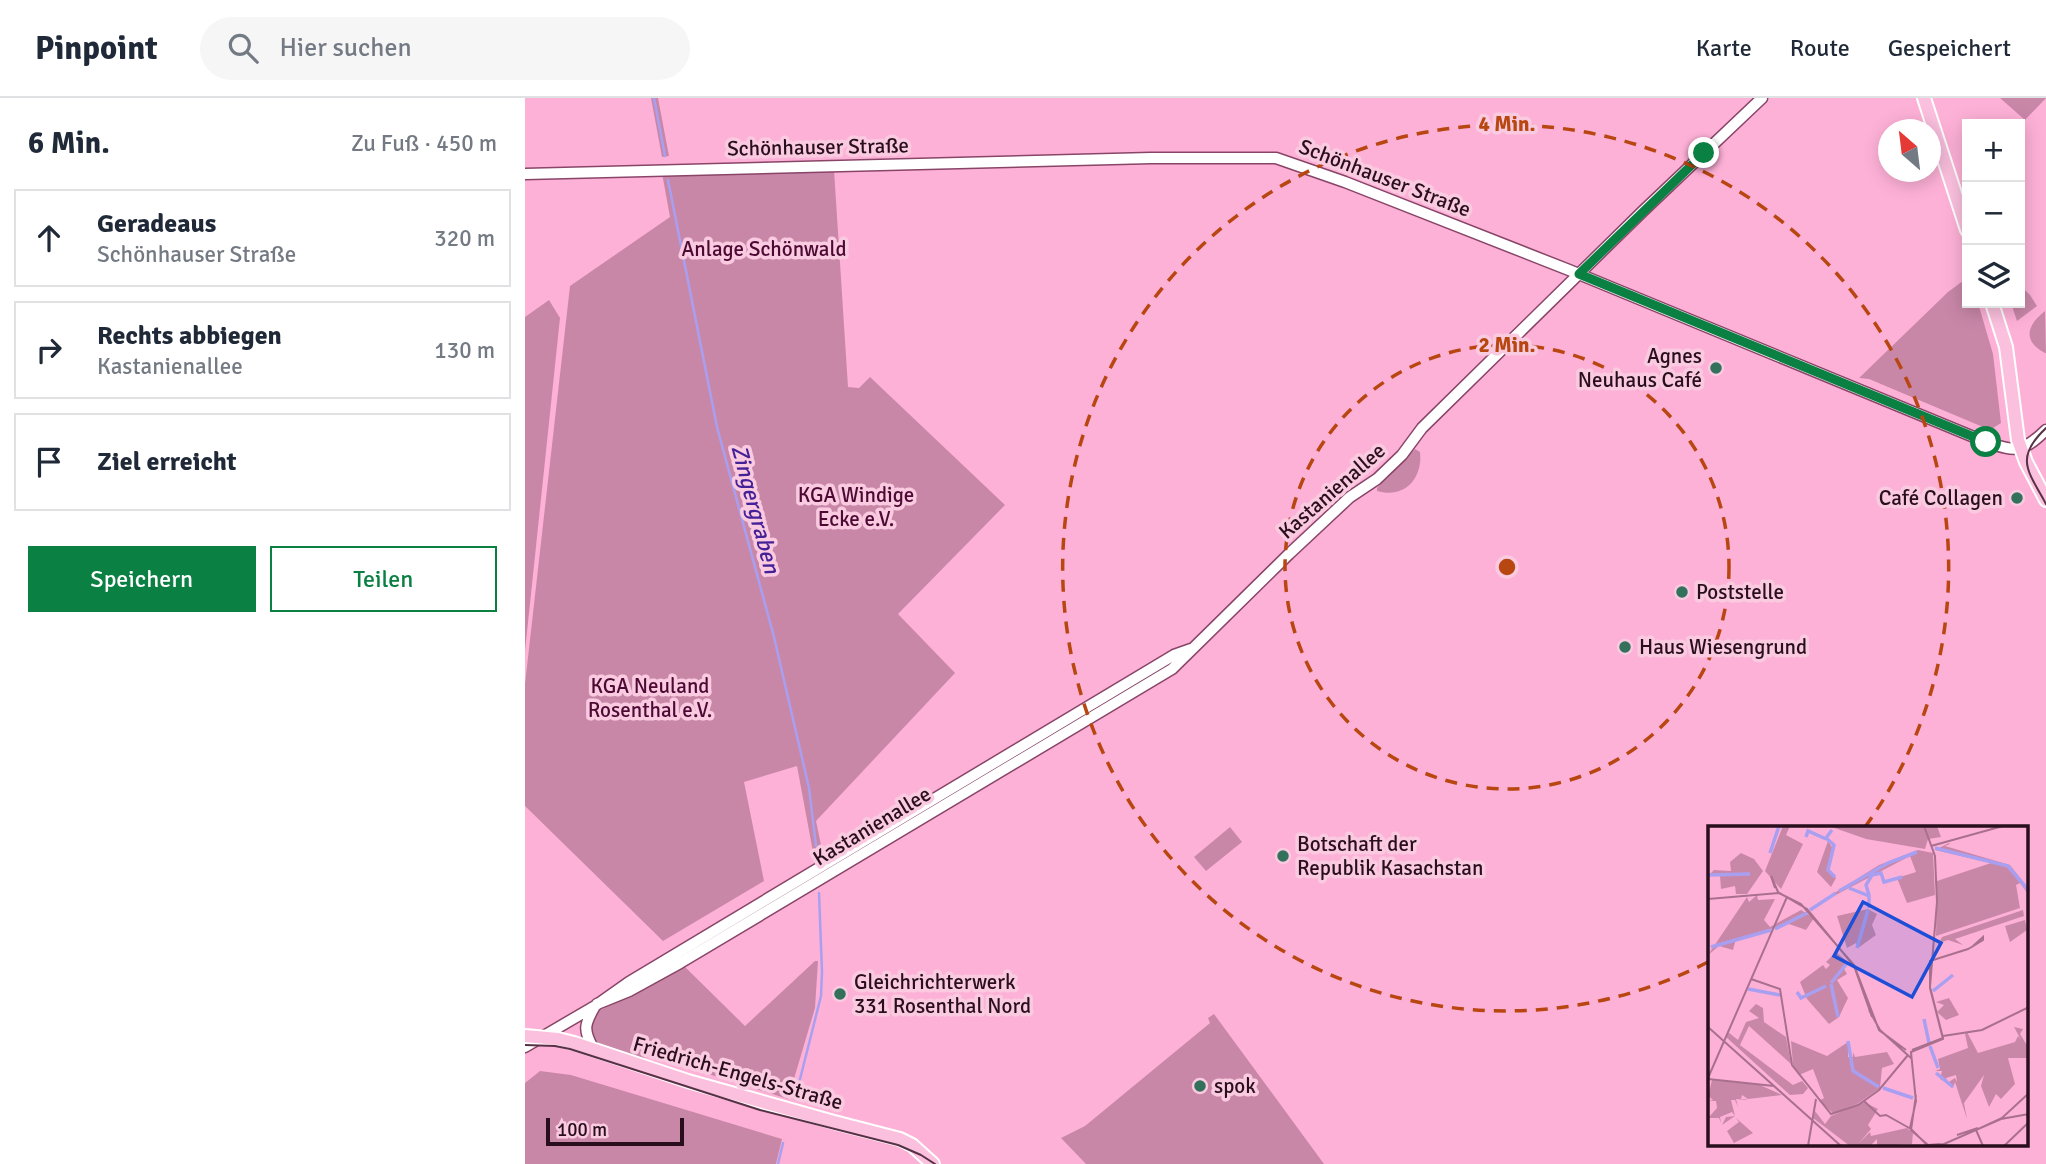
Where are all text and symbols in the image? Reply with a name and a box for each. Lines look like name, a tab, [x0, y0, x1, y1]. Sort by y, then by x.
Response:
search box	[200, 17, 690, 80]
text: Pinpoint	[35, 28, 158, 69]
icon: search	[224, 29, 262, 67]
text: Hier suchen	[280, 32, 412, 64]
text: Karte	[1696, 33, 1752, 63]
text: Route	[1790, 33, 1850, 63]
text: Gespeichert	[1888, 33, 2011, 63]
text: 4 Min.	[1478, 111, 1536, 137]
north arrow	[1878, 119, 1941, 182]
map controls	[1962, 119, 2025, 308]
button: +	[1962, 119, 2025, 182]
text: 6 Min.	[28, 125, 110, 162]
text: Zu Fuß · 450 m	[351, 129, 497, 158]
street label: Schönhauser Straße	[727, 132, 909, 162]
street label: Schönhauser Straße	[1295, 133, 1475, 223]
route end	[1688, 137, 1719, 168]
button: −	[1962, 182, 2025, 245]
text: Geradeaus	[97, 208, 216, 240]
icon: ahead	[30, 219, 68, 257]
text: 320 m	[434, 224, 495, 253]
park label: Anlage Schönwald	[681, 236, 847, 262]
text: Schönhauser Straße	[97, 240, 296, 269]
button: layers	[1962, 245, 2025, 308]
text: Rechts abbiegen	[97, 320, 282, 352]
icon: right	[30, 331, 68, 369]
text: 2 Min.	[1478, 332, 1536, 358]
text: 130 m	[434, 336, 495, 365]
place label: Agnes Neuhaus Café	[1578, 343, 1702, 393]
text: Kastanienallee	[97, 352, 243, 381]
marker: Agnes Neuhaus Café	[1708, 360, 1724, 376]
route start	[1970, 426, 2001, 457]
street label: Kastanienallee	[1273, 438, 1391, 544]
water label: Zingergraben	[724, 442, 787, 578]
icon: arrive	[30, 443, 68, 481]
text: Ziel erreicht	[97, 446, 237, 478]
park label: KGA Windige Ecke e.V.	[798, 482, 914, 532]
place label: Café Collagen	[1879, 485, 2003, 511]
marker: Café Collagen	[2009, 490, 2025, 506]
button: Speichern	[28, 546, 256, 612]
button: Teilen	[270, 546, 497, 612]
centre of rings	[1495, 555, 1519, 579]
place label: Poststelle	[1696, 579, 1784, 605]
marker: Poststelle	[1674, 584, 1690, 600]
place label: Haus Wiesengrund	[1639, 634, 1807, 660]
marker: Haus Wiesengrund	[1617, 639, 1633, 655]
park label: KGA Neuland Rosenthal e.V.	[588, 673, 712, 723]
street label: Kastanienallee	[808, 781, 936, 871]
inset map	[1708, 826, 2029, 1146]
place label: Botschaft der Republik Kasachstan	[1297, 831, 1483, 881]
marker: Botschaft der Republik Kasachstan	[1275, 848, 1291, 864]
place label: Gleichrichterwerk 331 Rosenthal Nord	[854, 969, 1031, 1019]
marker: Gleichrichterwerk 331 Rosenthal Nord	[832, 986, 848, 1002]
street label: Friedrich-Engels-Straße	[630, 1031, 846, 1115]
place label: spok	[1214, 1073, 1256, 1099]
marker: spok	[1192, 1078, 1208, 1094]
scale bar	[546, 1115, 684, 1147]
text: 100 m	[557, 1118, 607, 1142]

